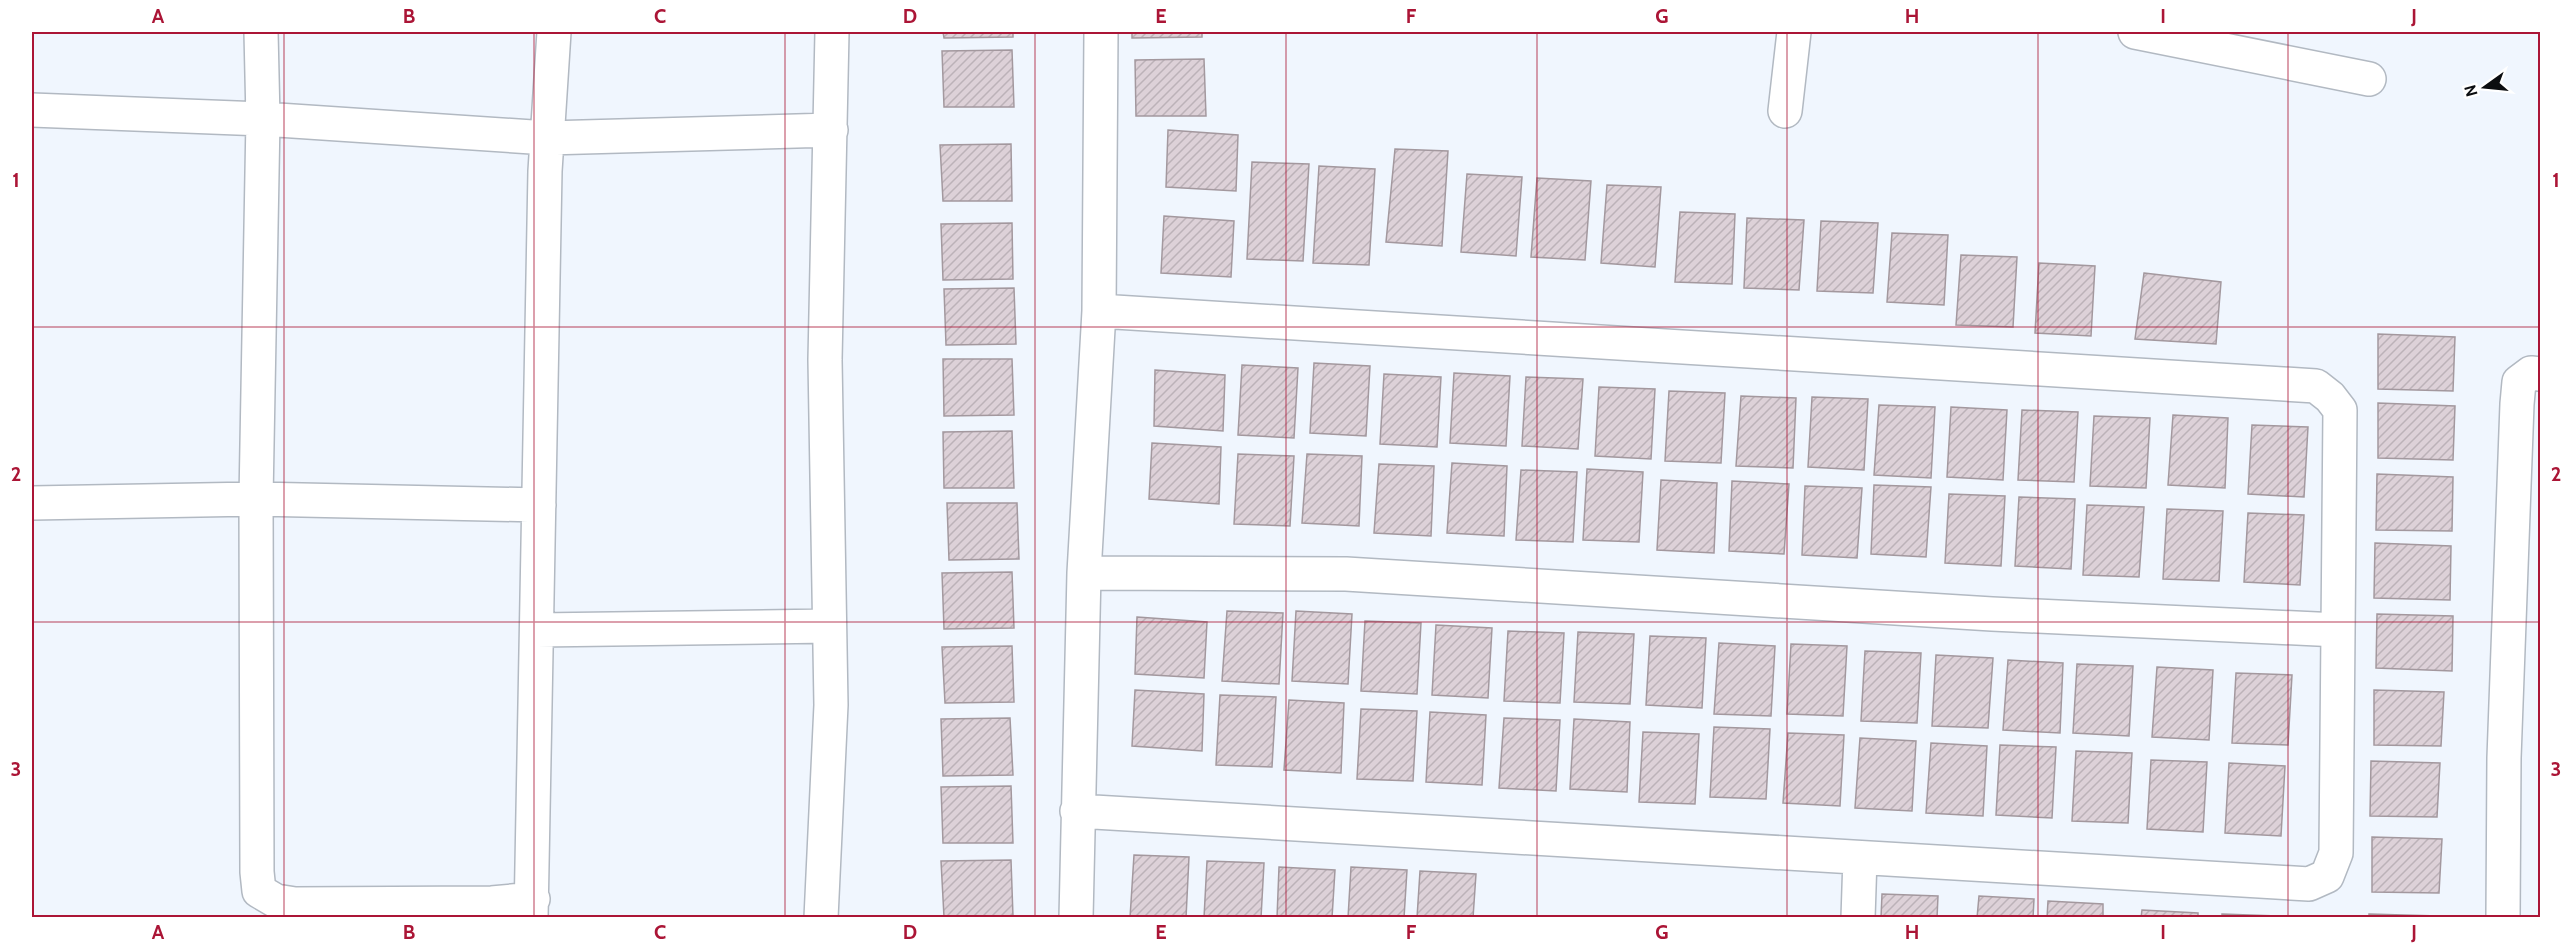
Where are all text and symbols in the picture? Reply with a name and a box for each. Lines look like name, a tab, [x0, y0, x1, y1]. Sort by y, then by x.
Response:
text: A	[152, 4, 165, 28]
text: B	[403, 4, 415, 28]
text: C	[654, 4, 666, 28]
text: D	[903, 4, 917, 28]
text: E	[1155, 4, 1167, 28]
text: F	[1406, 4, 1417, 28]
text: G	[1655, 4, 1669, 28]
text: H	[1905, 4, 1919, 28]
text: I	[2160, 4, 2166, 28]
text: J	[2410, 4, 2417, 28]
north arrow	[2455, 57, 2515, 117]
text: N	[2460, 83, 2482, 99]
text: 1	[12, 168, 20, 192]
text: 1	[2552, 168, 2560, 192]
text: 2	[11, 462, 21, 486]
text: 2	[2551, 462, 2561, 486]
text: 3	[11, 757, 21, 781]
text: 3	[2551, 757, 2561, 781]
text: A	[152, 920, 165, 944]
text: B	[403, 920, 415, 944]
text: C	[654, 920, 666, 944]
text: D	[903, 920, 917, 944]
text: E	[1155, 920, 1167, 944]
text: F	[1406, 920, 1417, 944]
text: G	[1655, 920, 1669, 944]
text: H	[1905, 920, 1919, 944]
text: I	[2160, 920, 2166, 944]
text: J	[2410, 920, 2417, 944]

